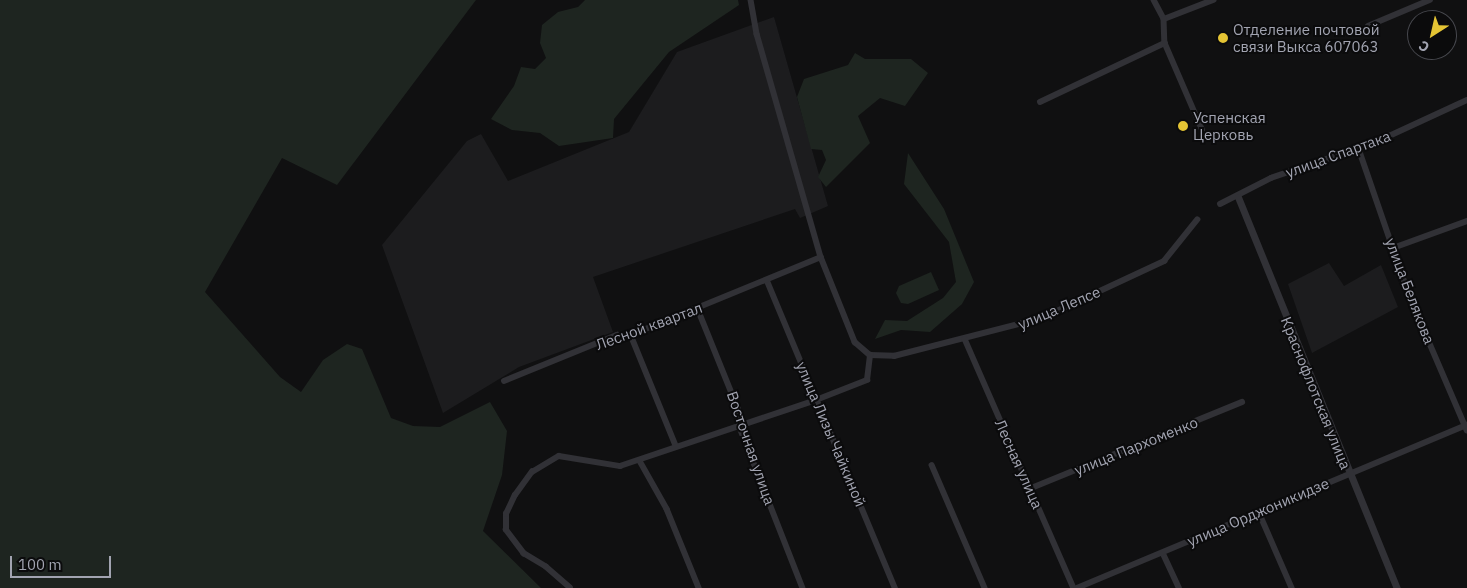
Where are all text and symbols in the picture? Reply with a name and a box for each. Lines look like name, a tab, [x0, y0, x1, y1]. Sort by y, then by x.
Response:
north arrow	[1407, 10, 1457, 60]
place label: Отделение почтовой связи Выкса 607063	[1233, 20, 1380, 55]
marker: Отделение почтовой связи Выкса 607063	[1217, 32, 1229, 44]
text: С	[1415, 36, 1433, 56]
place label: Успенская Церковь	[1193, 108, 1266, 143]
marker: Успенская Церковь	[1177, 120, 1189, 132]
street label: улица Спартака	[1283, 127, 1393, 181]
street label: улица Белякова	[1382, 235, 1438, 347]
street label: улица Лепсе	[1015, 283, 1103, 333]
street label: Лесной квартал	[593, 298, 705, 354]
street label: Краснофлотская улица	[1277, 314, 1355, 472]
street label: улица Лизы Чайкиной	[792, 359, 870, 509]
street label: Восточная улица	[723, 389, 779, 507]
street label: улица Пархоменко	[1072, 413, 1200, 479]
street label: Лесная улица	[991, 416, 1047, 512]
street label: улица Орджоникидзе	[1184, 474, 1332, 550]
scale bar	[12, 546, 114, 578]
text: 100 m	[18, 555, 62, 574]

